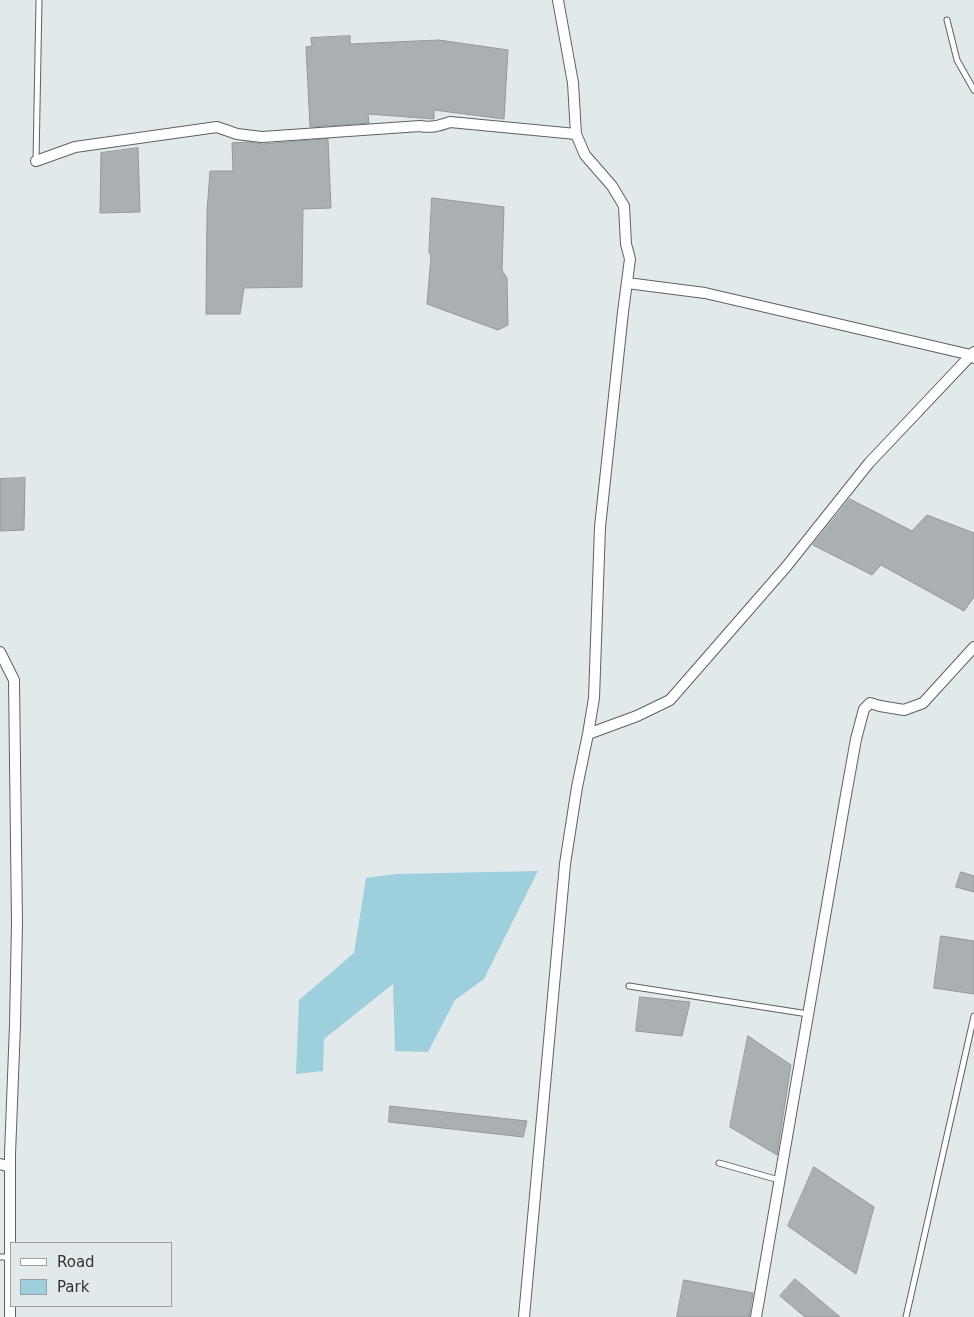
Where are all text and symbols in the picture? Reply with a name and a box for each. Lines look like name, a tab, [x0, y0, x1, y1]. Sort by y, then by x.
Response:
legend	[10, 1242, 172, 1307]
text: Road	[57, 1253, 95, 1271]
text: Park	[57, 1278, 89, 1296]

